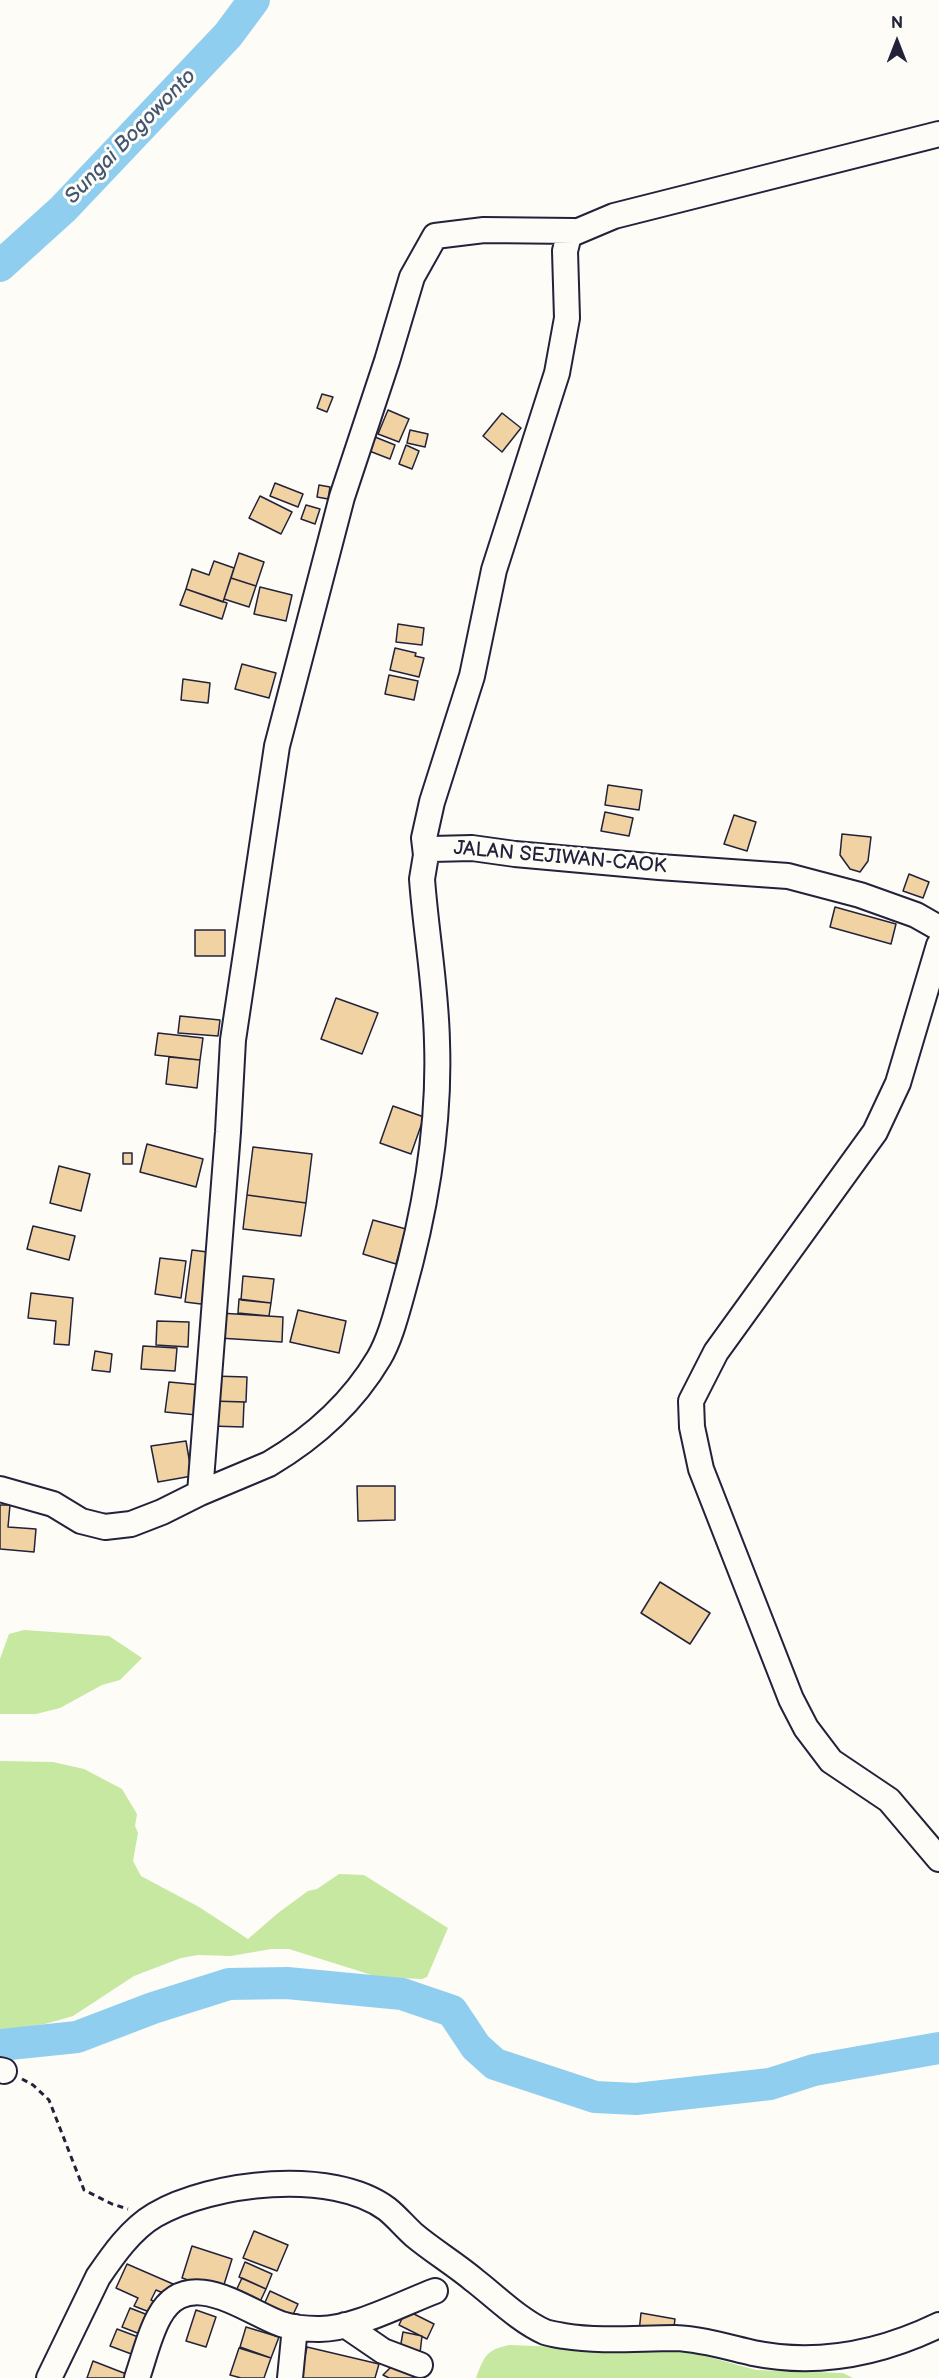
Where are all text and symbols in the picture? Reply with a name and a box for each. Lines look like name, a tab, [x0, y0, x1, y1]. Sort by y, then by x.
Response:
north arrow	[867, 12, 927, 72]
text: N	[891, 14, 903, 33]
water label: Sungai Bogowonto	[60, 64, 202, 210]
street label: JALAN SEJIWAN-CAOK	[453, 837, 667, 879]

